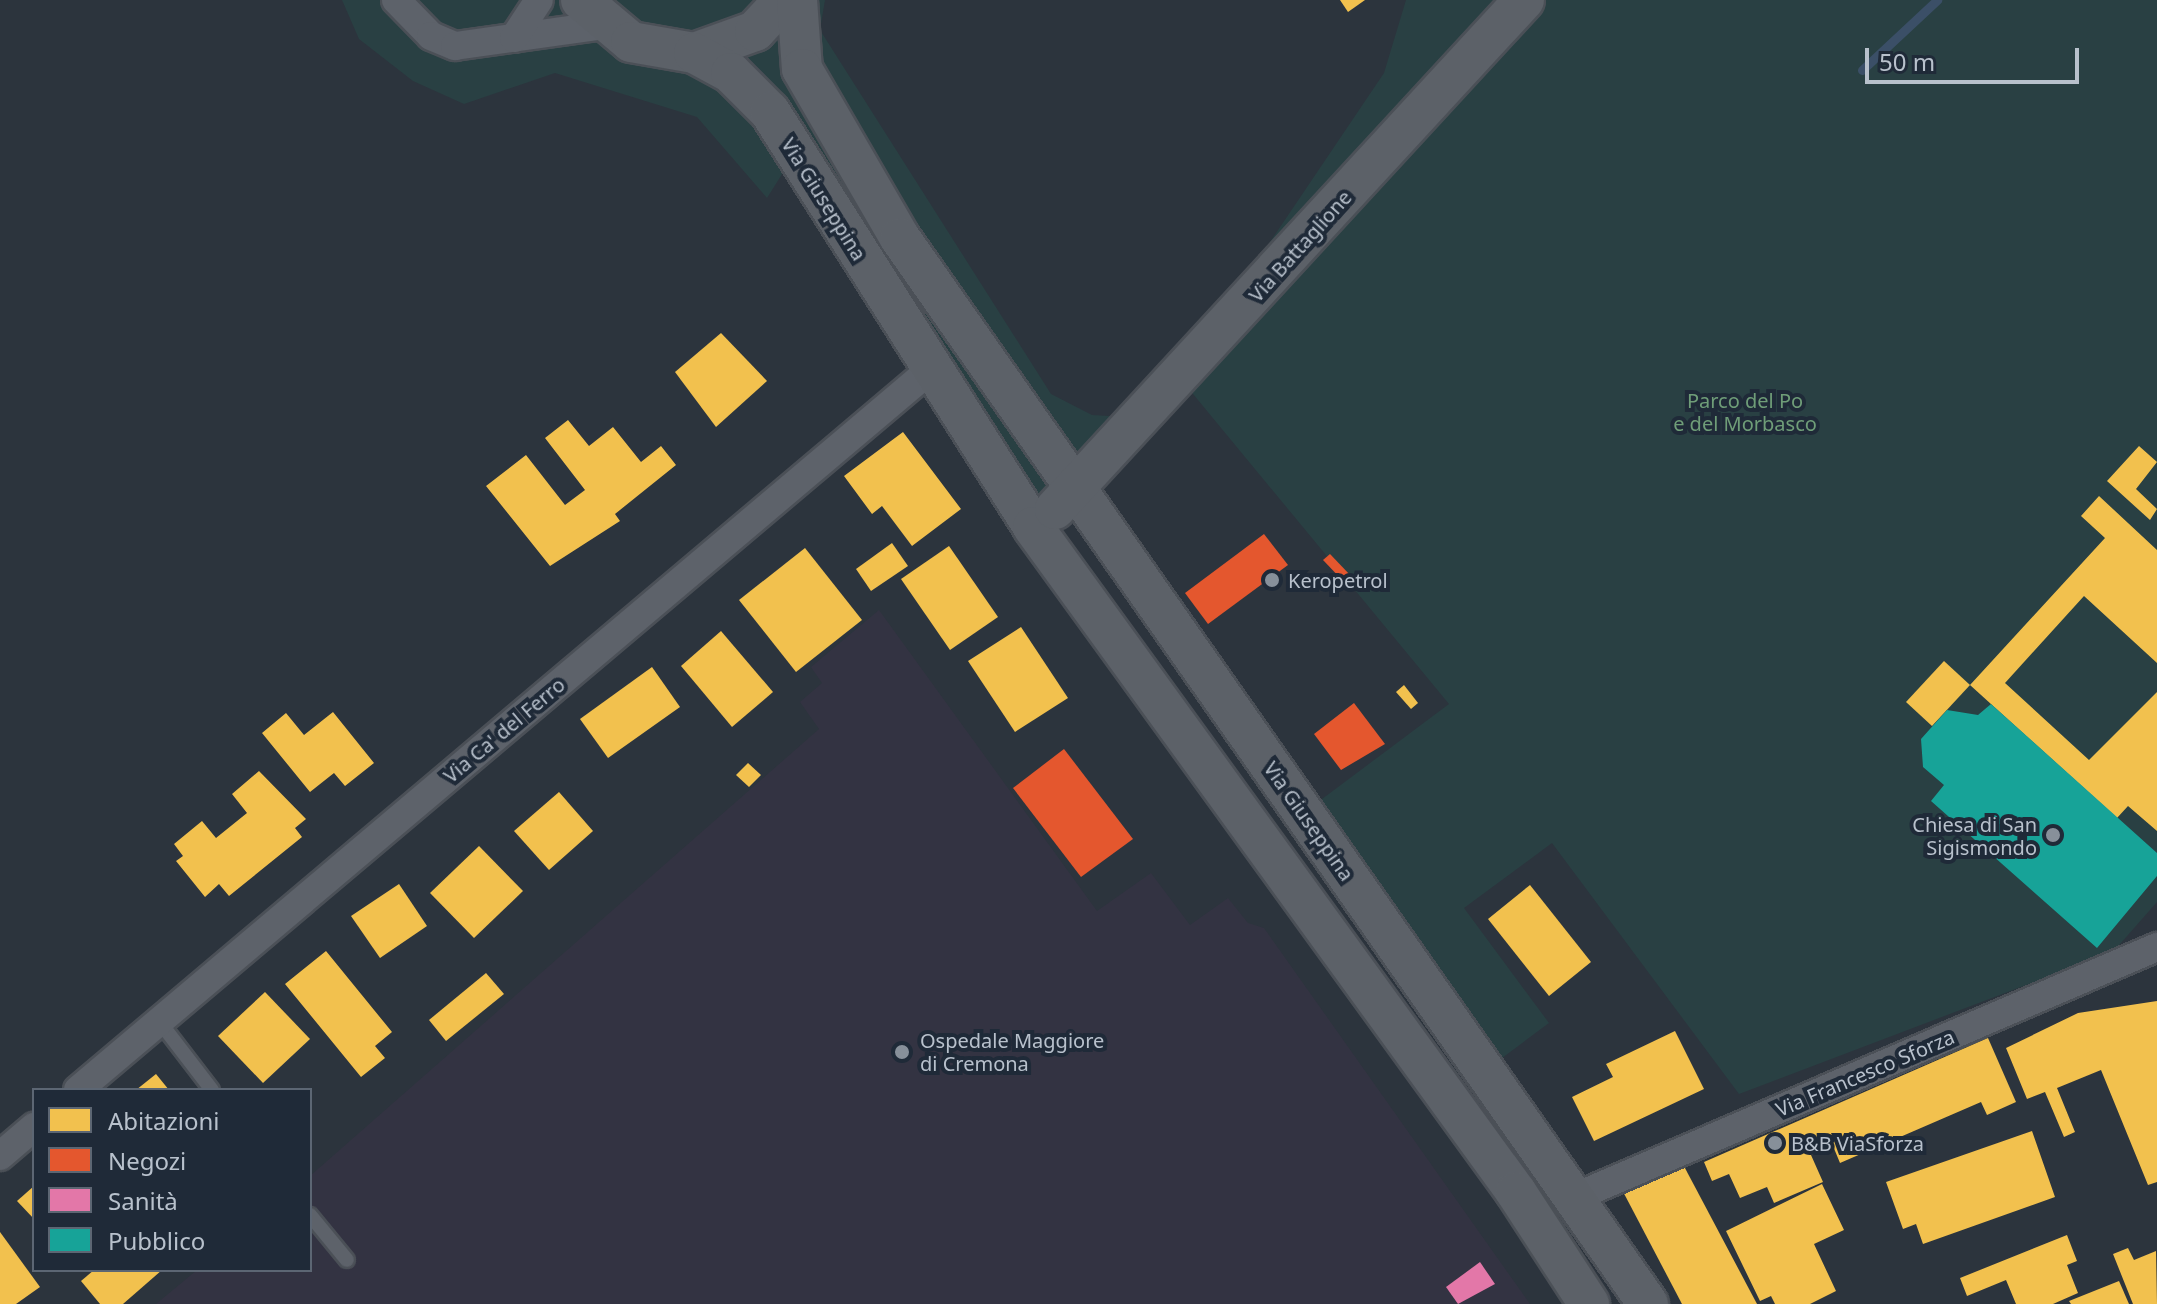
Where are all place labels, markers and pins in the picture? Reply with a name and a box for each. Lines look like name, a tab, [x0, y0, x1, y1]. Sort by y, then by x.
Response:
place label: Keropetrol	[1288, 568, 1388, 592]
marker: Keropetrol	[1263, 571, 1281, 589]
place label: Chiesa di San Sigismondo	[1912, 812, 2037, 859]
marker: Chiesa di San Sigismondo	[2044, 826, 2062, 844]
place label: Ospedale Maggiore di Cremona	[920, 1028, 1104, 1075]
marker: Ospedale Maggiore di Cremona	[891, 1041, 913, 1063]
place label: B&B ViaSforza	[1791, 1131, 1924, 1155]
marker: B&B ViaSforza	[1766, 1134, 1784, 1152]

